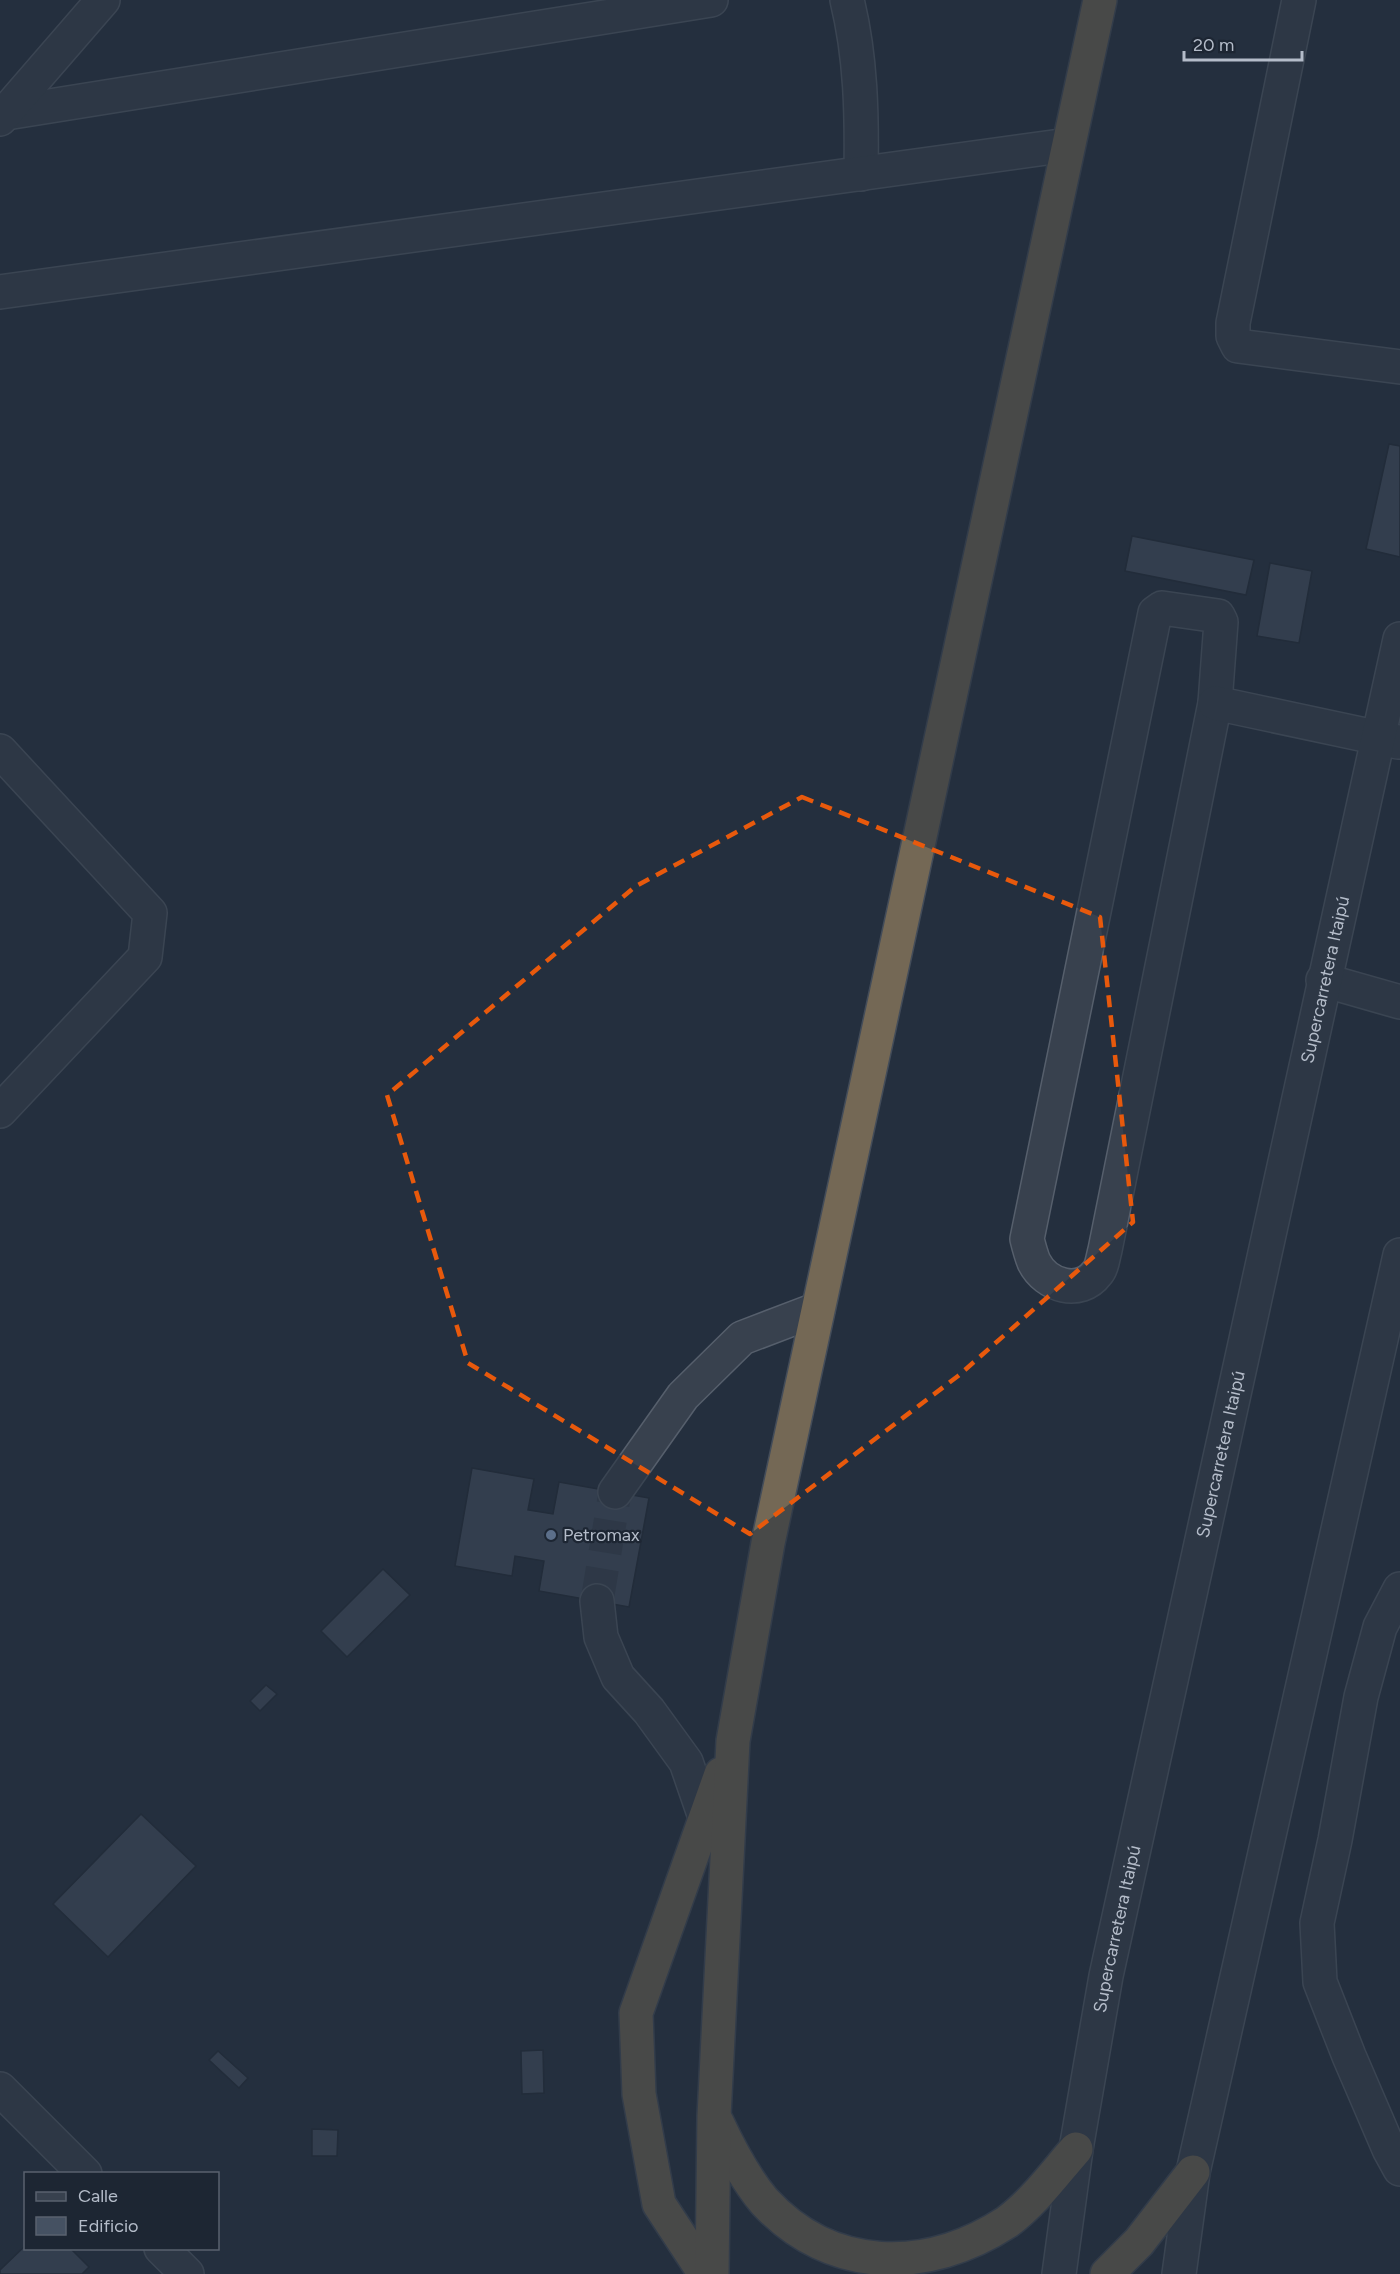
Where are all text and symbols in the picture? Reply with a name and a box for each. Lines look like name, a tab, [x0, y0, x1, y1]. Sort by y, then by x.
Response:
scale bar	[1184, 24, 1302, 62]
text: 20 m	[1193, 34, 1234, 56]
street label: Supercarretera Itaipú	[1296, 894, 1354, 1065]
street label: Supercarretera Itaipú	[1192, 1368, 1250, 1540]
place label: Petromax	[563, 1524, 640, 1546]
marker: Petromax	[544, 1528, 558, 1542]
street label: Supercarretera Itaipú	[1089, 1843, 1145, 2014]
legend	[24, 2172, 219, 2250]
text: Calle	[78, 2185, 118, 2207]
text: Edificio	[78, 2215, 139, 2237]

